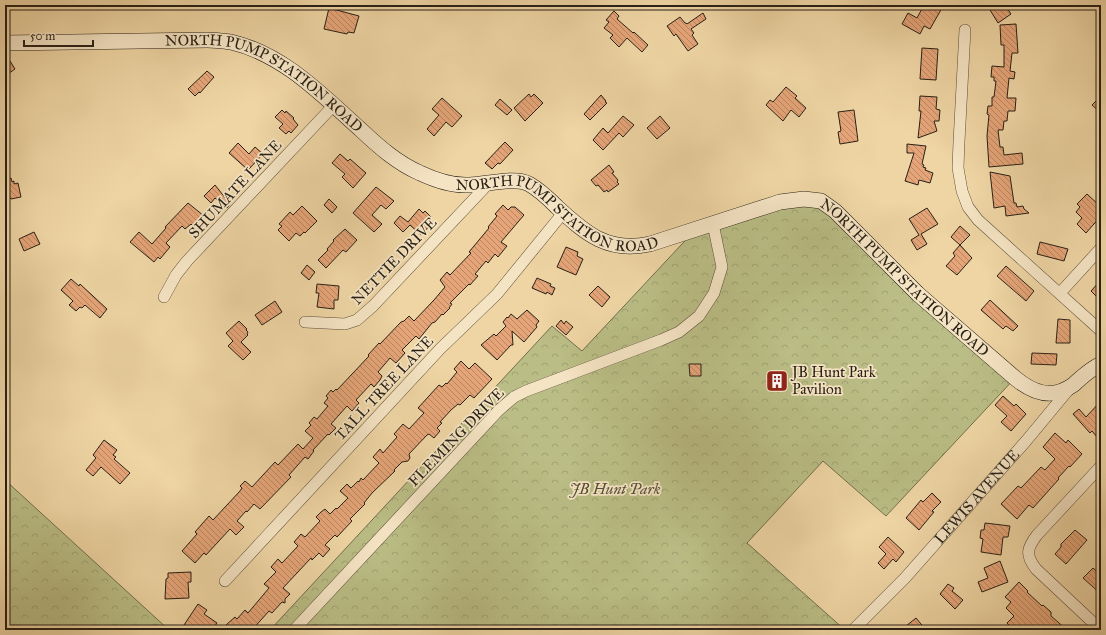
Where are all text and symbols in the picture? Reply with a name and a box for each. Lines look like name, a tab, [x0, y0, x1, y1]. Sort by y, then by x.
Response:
scale bar	[24, 22, 93, 48]
text: 50 m	[30, 29, 55, 43]
street label: NORTH PUMP STATION ROAD	[165, 31, 367, 136]
street label: SHUMATE LANE	[185, 136, 285, 242]
street label: NORTH PUMP STATION ROAD	[455, 171, 661, 255]
street label: NORTH PUMP STATION ROAD	[817, 195, 993, 360]
street label: NETTIE DRIVE	[348, 213, 440, 308]
street label: TALL TREE LANE	[331, 332, 437, 444]
place label: JB Hunt Park Pavilion	[790, 363, 876, 398]
building icon: JB Hunt Park Pavilion	[764, 368, 790, 394]
street label: FLEMING DRIVE	[404, 384, 508, 490]
street label: LEWIS AVENUE	[930, 446, 1023, 548]
park label: JB Hunt Park	[569, 480, 661, 498]

